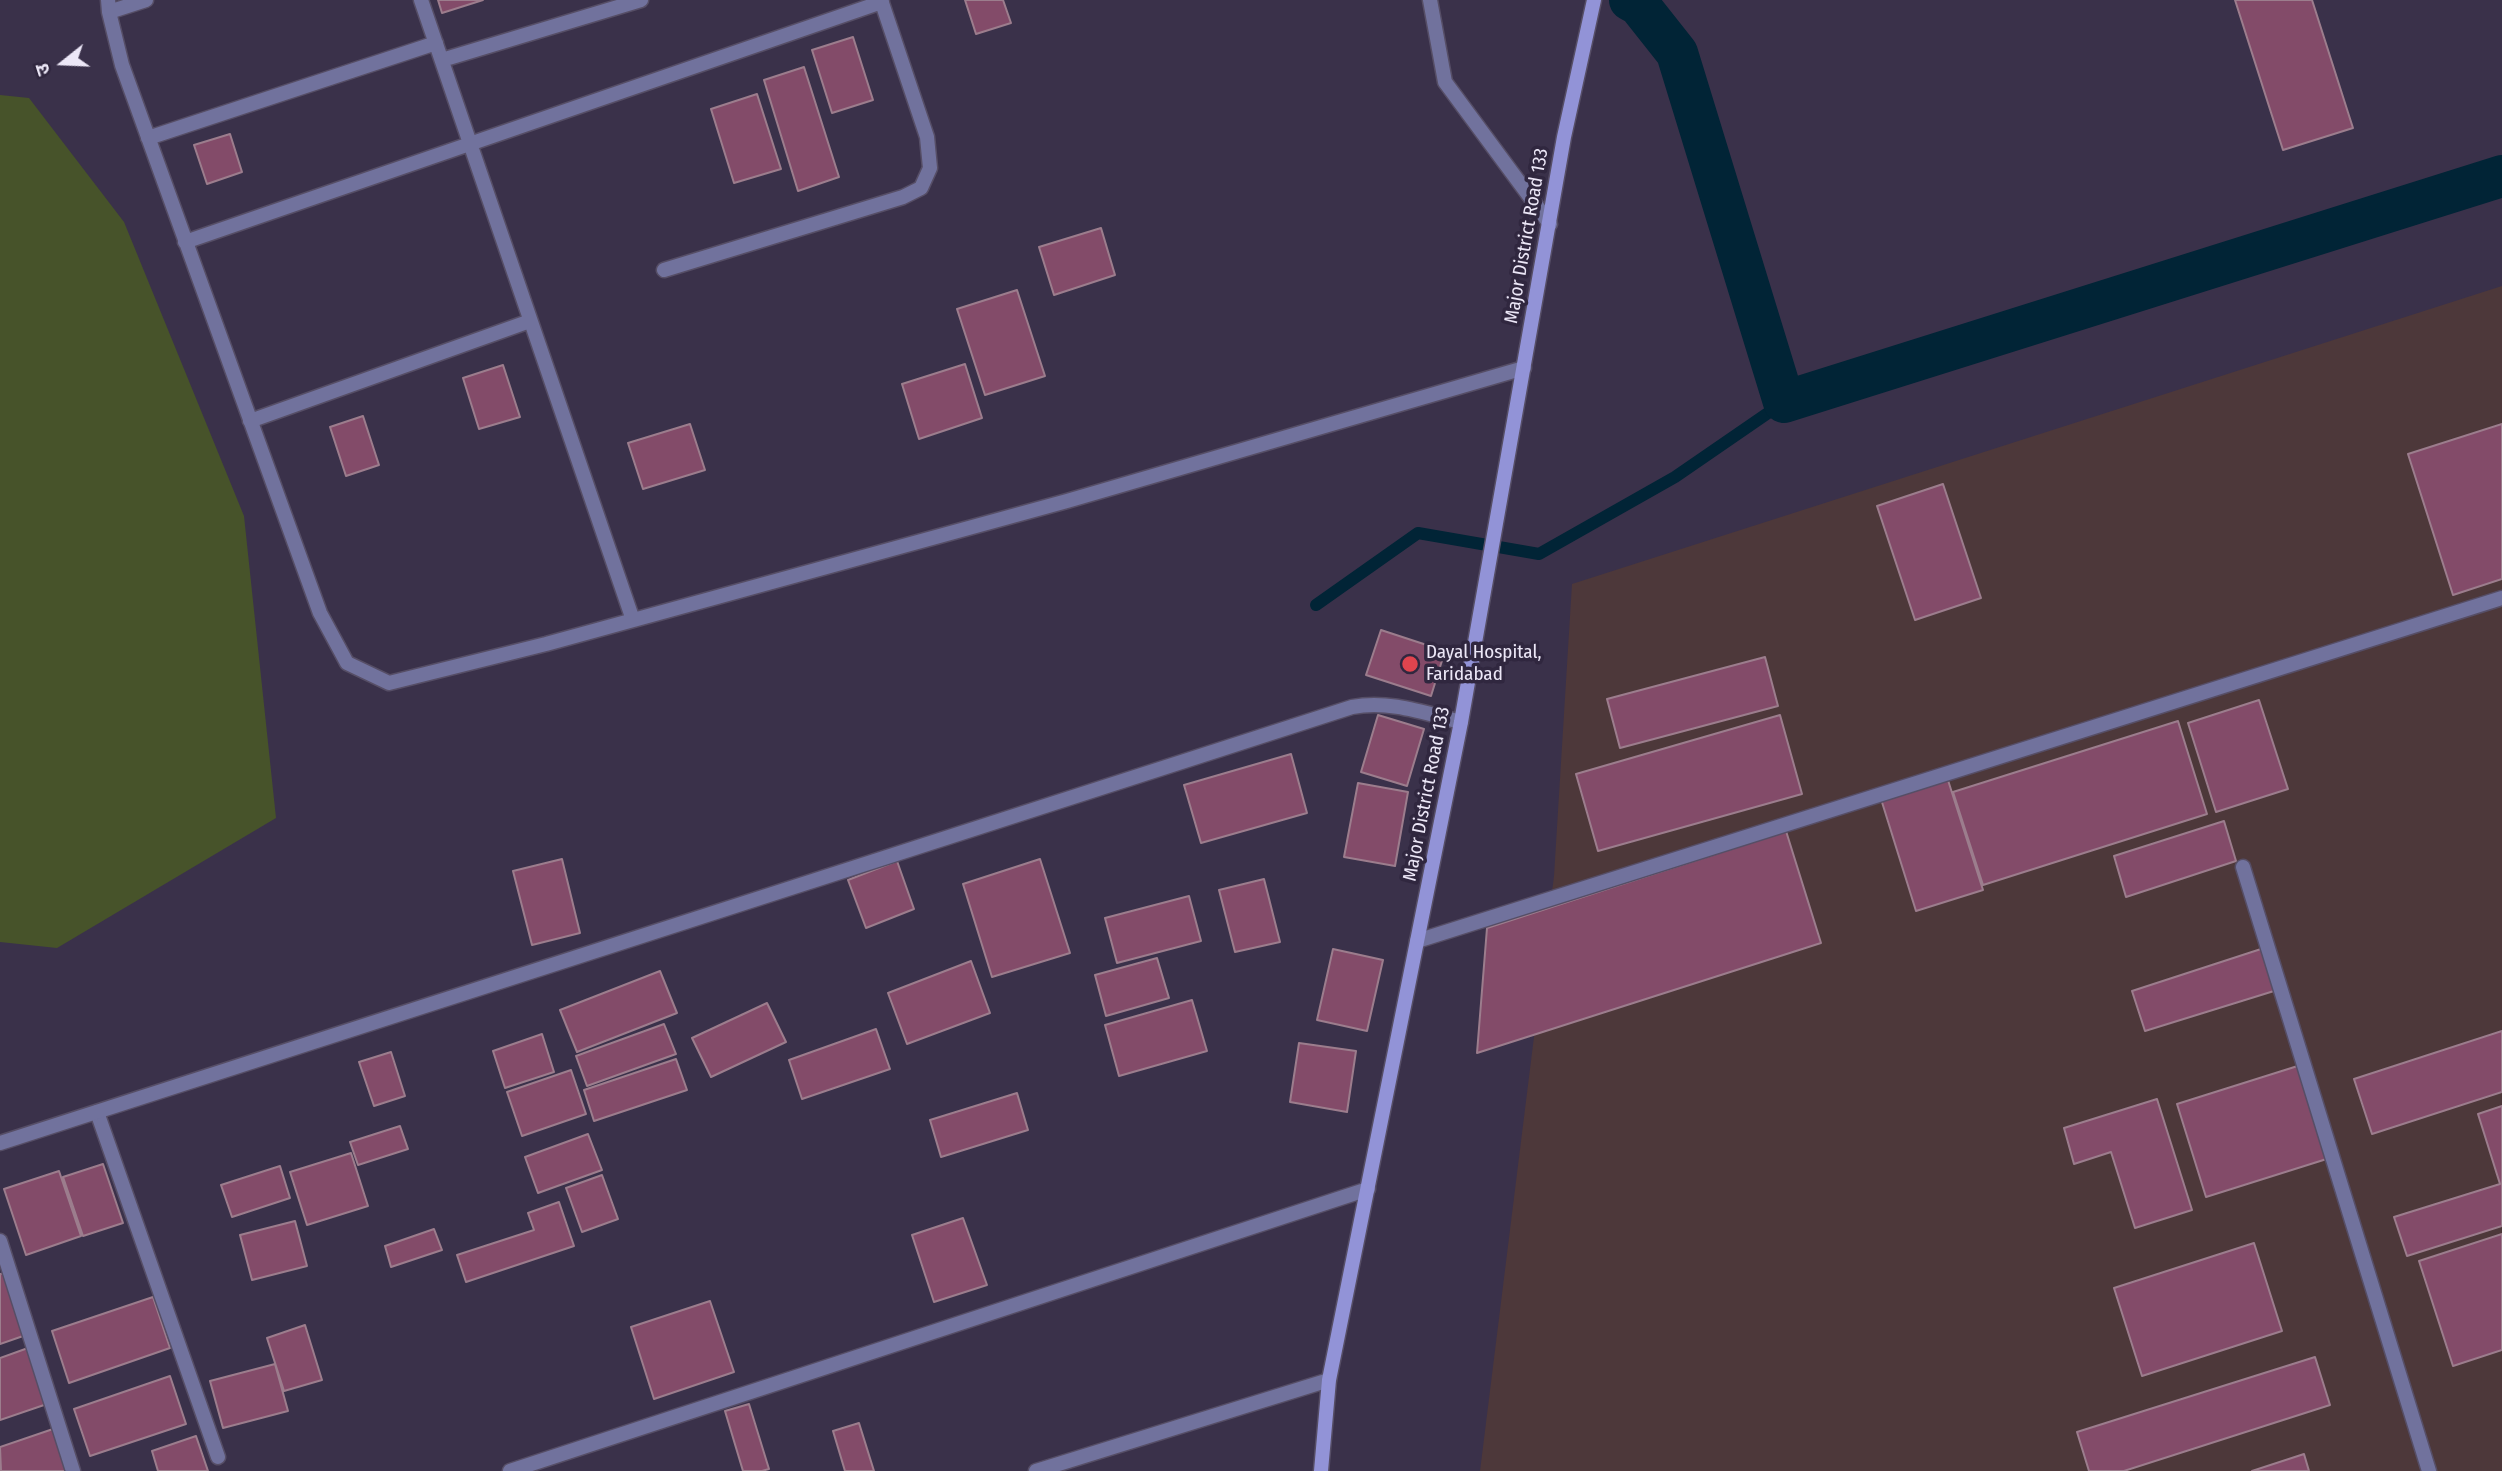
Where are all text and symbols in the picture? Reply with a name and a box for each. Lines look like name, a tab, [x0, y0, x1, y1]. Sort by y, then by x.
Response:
north arrow	[28, 28, 98, 98]
text: उ	[30, 61, 55, 78]
street label: Major District Road 133	[1500, 147, 1554, 325]
place label: Dayal Hospital, Faridabad	[1426, 642, 1541, 686]
marker: Dayal Hospital, Faridabad	[1400, 654, 1420, 674]
street label: Major District Road 133	[1399, 705, 1455, 883]

